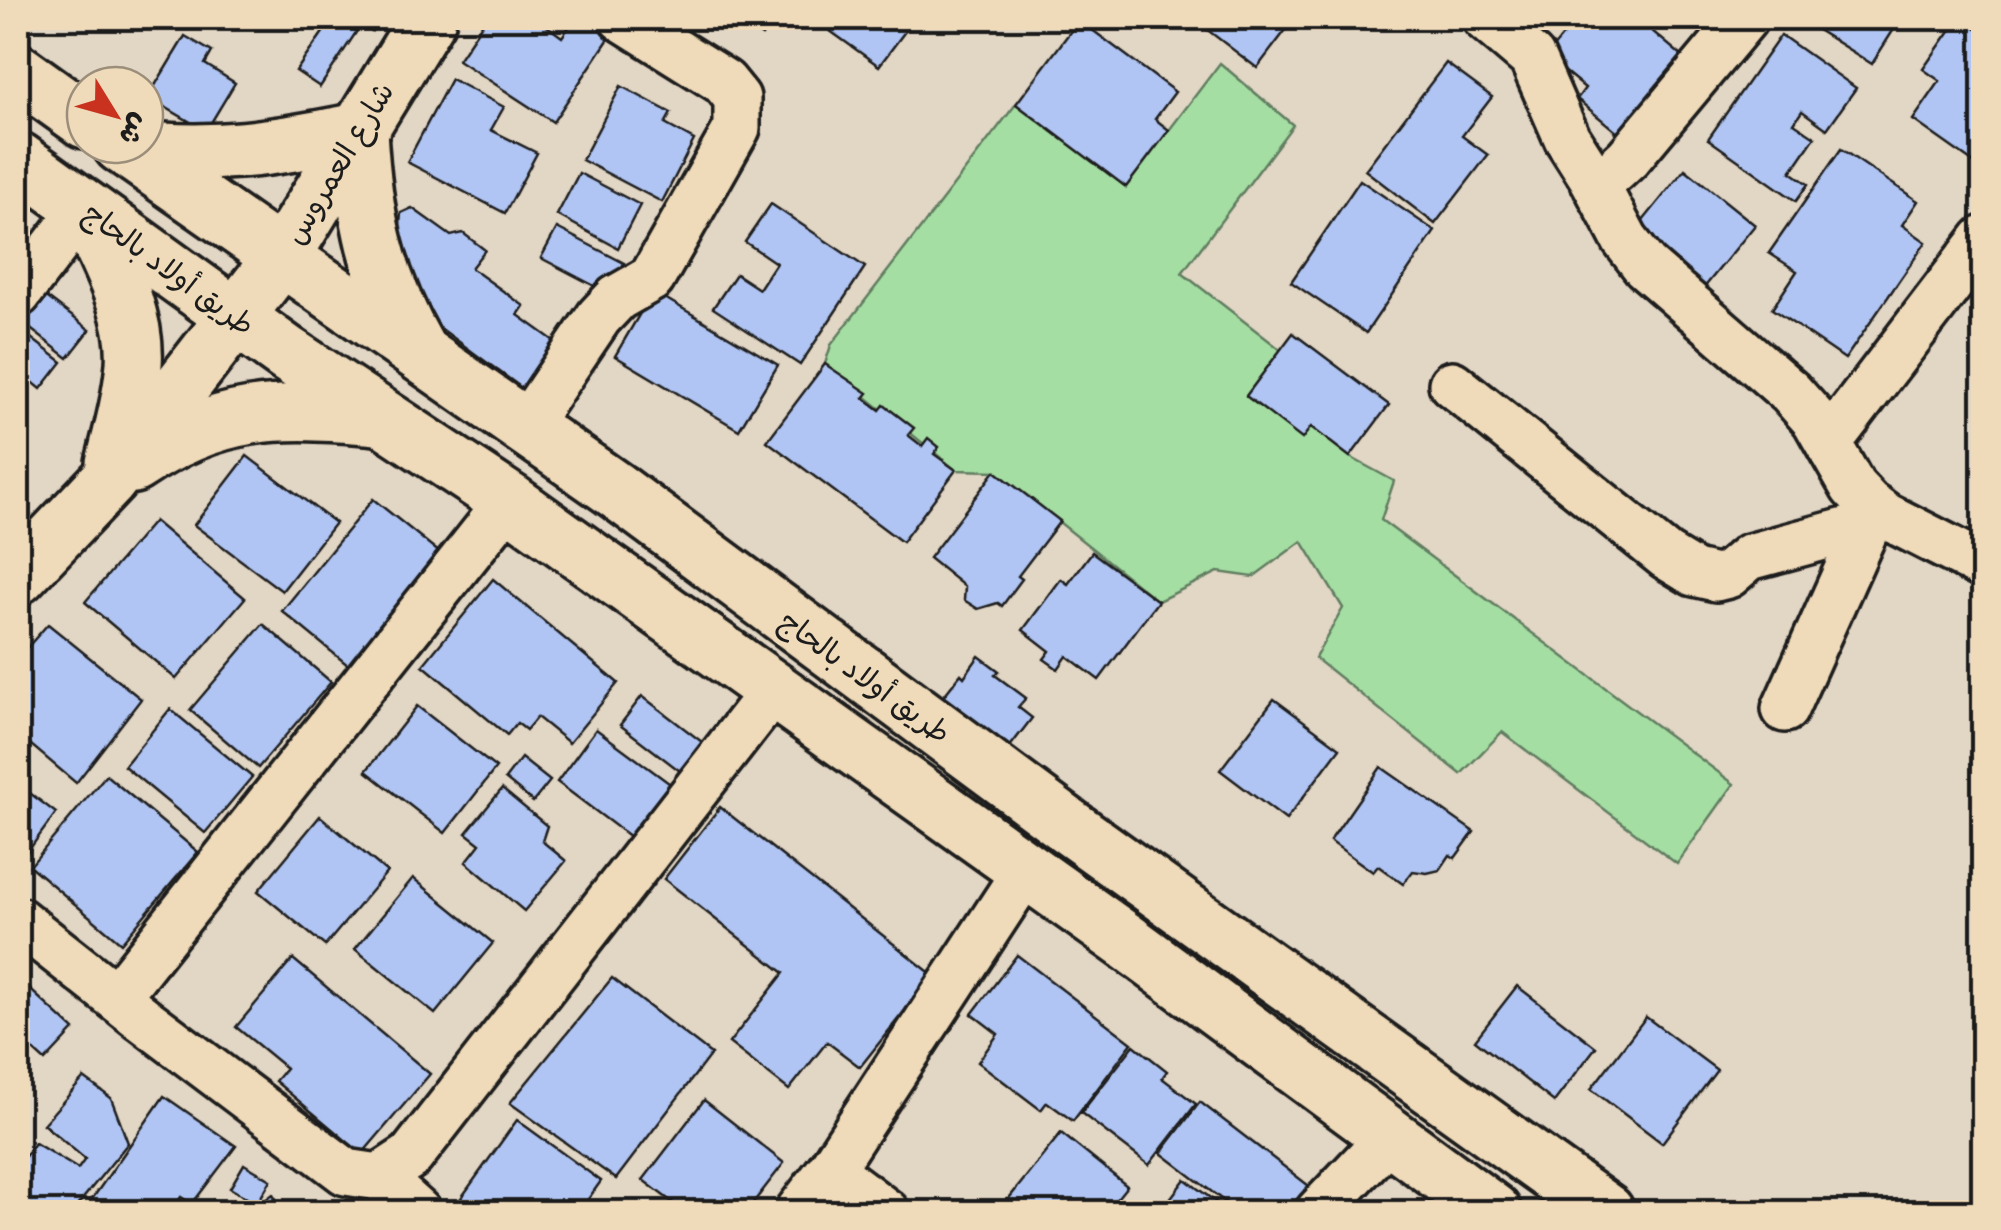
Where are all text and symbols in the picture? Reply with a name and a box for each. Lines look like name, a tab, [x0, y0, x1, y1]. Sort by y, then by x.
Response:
north arrow	[65, 65, 165, 165]
street label: شارع العمروس	[275, 74, 404, 252]
text: ش	[111, 107, 159, 153]
street label: طريق أولاد بالحاج	[75, 193, 263, 345]
street label: طريق أولاد بالحاج	[771, 601, 959, 753]

